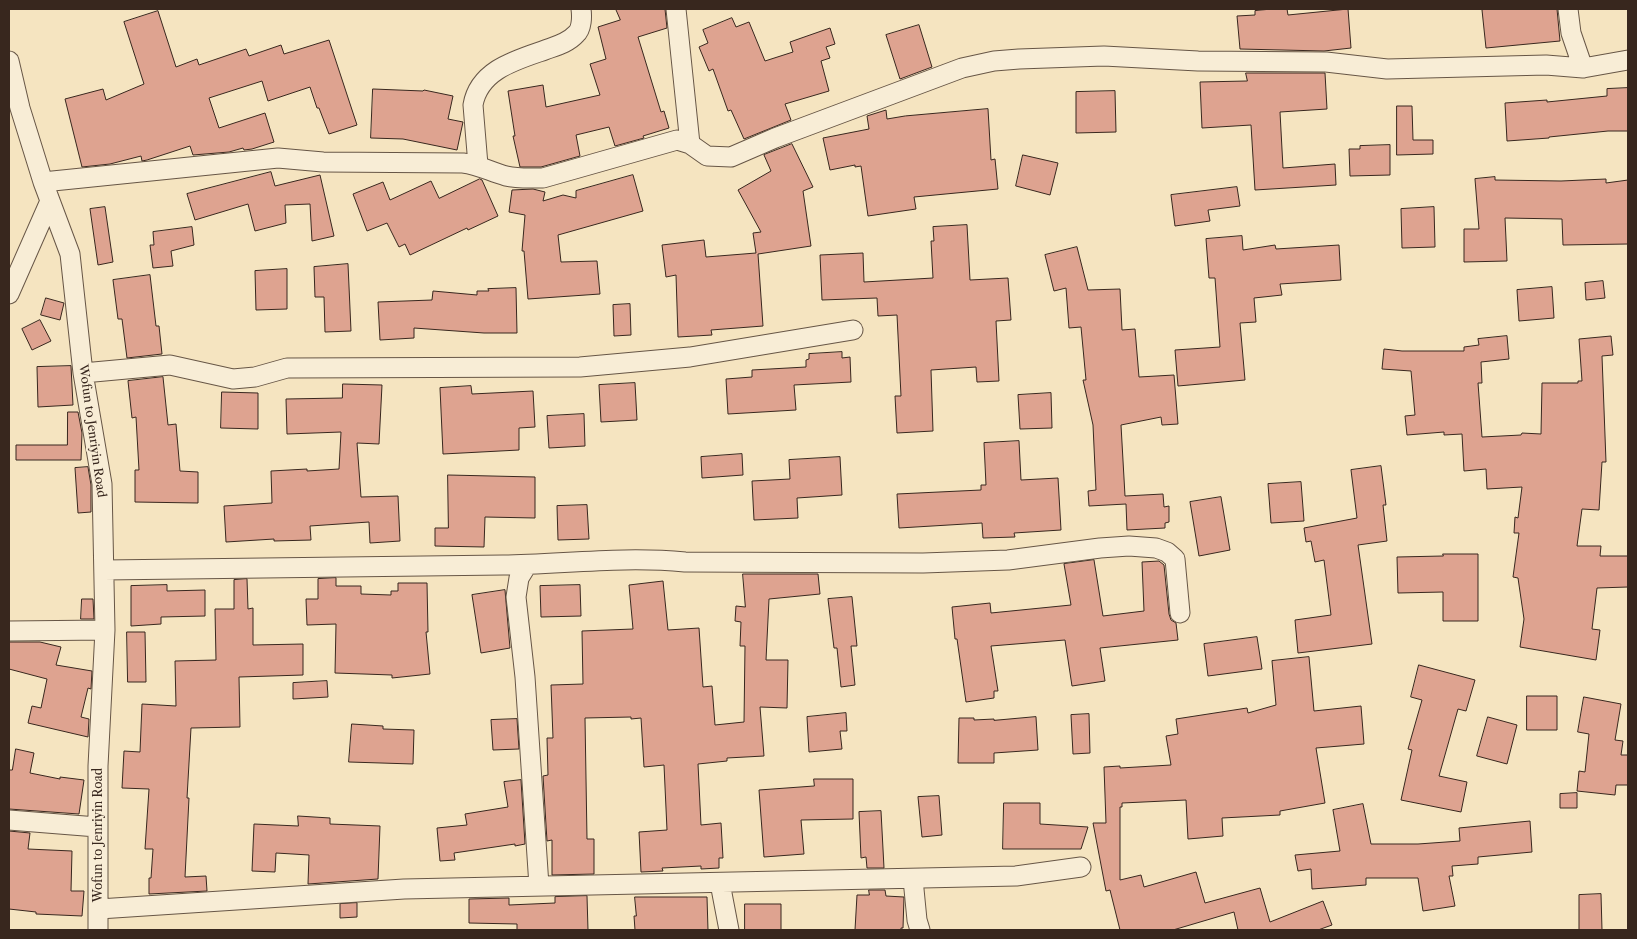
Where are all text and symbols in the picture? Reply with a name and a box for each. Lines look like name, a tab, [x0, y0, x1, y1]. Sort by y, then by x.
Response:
street label: Wofun to Jenriyin Road	[76, 364, 108, 498]
street label: Wofun to Jenriyin Road	[92, 768, 106, 902]

